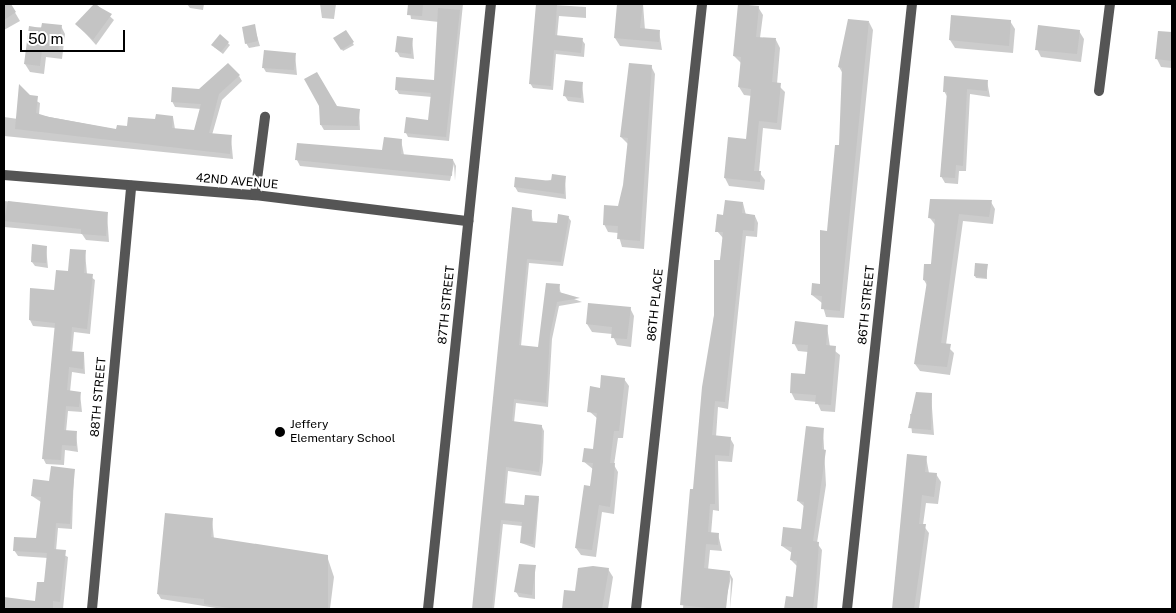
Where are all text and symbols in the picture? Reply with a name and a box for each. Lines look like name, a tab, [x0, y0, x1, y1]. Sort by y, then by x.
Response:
scale bar	[22, 20, 128, 52]
text: 50 m	[28, 30, 63, 47]
street label: 42ND AVENUE	[195, 171, 279, 193]
street label: 87TH STREET	[436, 265, 458, 345]
street label: 86TH STREET	[856, 265, 878, 345]
street label: 86TH PLACE	[645, 268, 667, 342]
street label: 88TH STREET	[88, 356, 110, 438]
place label: Jeffery Elementary School	[290, 418, 395, 446]
marker: Jeffery Elementary School	[274, 426, 286, 438]

